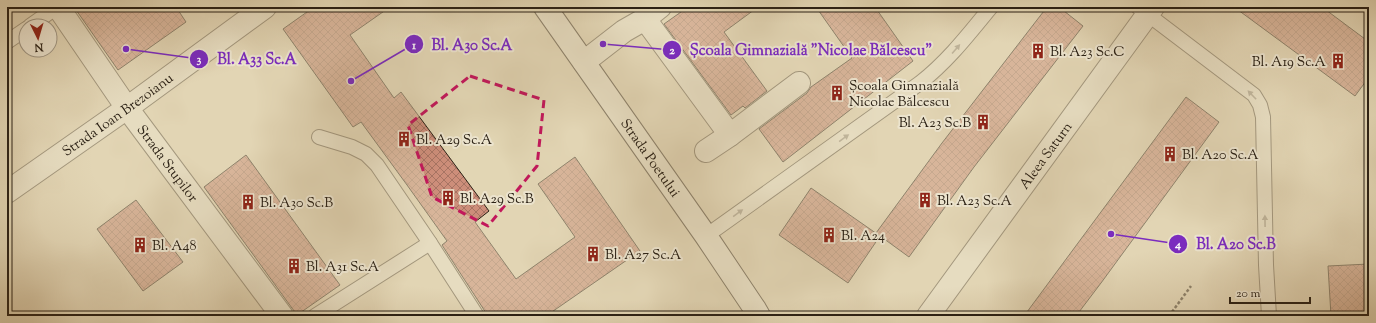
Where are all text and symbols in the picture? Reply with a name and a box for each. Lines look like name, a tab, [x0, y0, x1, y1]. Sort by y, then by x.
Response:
north arrow	[18, 18, 58, 58]
callout: Bl. A30 Sc.A	[404, 31, 521, 58]
text: Bl. A30 Sc.A	[431, 36, 513, 57]
callout: Școala Gimnazială "Nicolae Bălcescu"	[662, 36, 941, 63]
text: 1	[411, 37, 417, 55]
text: N	[33, 39, 45, 55]
text: Școala Gimnazială "Nicolae Bălcescu"	[690, 41, 932, 62]
text: 2	[669, 42, 675, 60]
building icon: Bl. A23 Sc.C	[1029, 42, 1047, 60]
place label: Bl. A23 Sc.C	[1050, 43, 1124, 63]
one-way arrow	[952, 44, 961, 54]
callout: Bl. A33 Sc.A	[189, 45, 304, 72]
text: Bl. A33 Sc.A	[217, 50, 297, 71]
text: 3	[197, 51, 202, 69]
building icon: Bl. A19 Sc.A	[1329, 52, 1347, 70]
place label: Bl. A19 Sc.A	[1252, 53, 1327, 73]
street label: Strada Ioan Brezoianu	[59, 69, 178, 162]
place label: Școala Gimnazială Nicolae Bălcescu	[849, 77, 959, 113]
building icon: Școala Gimnazială Nicolae Bălcescu	[828, 84, 846, 102]
one-way arrow	[1247, 90, 1256, 99]
building icon: Bl. A23 Sc.B	[974, 113, 992, 131]
place label: Bl. A23 Sc.B	[899, 114, 971, 134]
street label: Strada Poetului	[614, 115, 684, 202]
street label: Aleea Saturn	[1015, 119, 1078, 194]
street label: Strada Stupilor	[131, 122, 202, 208]
building icon: Bl. A29 Sc.A	[395, 130, 413, 148]
place label: Bl. A29 Sc.A	[416, 131, 493, 151]
one-way arrow	[838, 134, 849, 142]
building icon: Bl. A20 Sc.A	[1161, 145, 1179, 163]
place label: Bl. A20 Sc.A	[1182, 146, 1259, 166]
building icon: Bl. A29 Sc.B	[439, 189, 457, 207]
place label: Bl. A29 Sc.B	[460, 190, 534, 210]
building icon: Bl. A23 Sc.A	[916, 191, 934, 209]
place label: Bl. A23 Sc.A	[937, 192, 1013, 212]
building icon: Bl. A30 Sc.B	[239, 193, 257, 211]
place label: Bl. A30 Sc.B	[260, 194, 333, 214]
one-way arrow	[733, 210, 743, 218]
one-way arrow	[1262, 214, 1268, 227]
building icon: Bl. A24	[820, 226, 838, 244]
place label: Bl. A24	[841, 227, 885, 247]
callout: Bl. A20 Sc.B	[1168, 230, 1283, 257]
text: Bl. A20 Sc.B	[1196, 235, 1276, 256]
building icon: Bl. A48	[131, 236, 149, 254]
text: 4	[1174, 236, 1181, 254]
place label: Bl. A48	[152, 237, 197, 257]
building icon: Bl. A27 Sc.A	[584, 245, 602, 263]
place label: Bl. A27 Sc.A	[605, 246, 682, 266]
building icon: Bl. A31 Sc.A	[285, 257, 303, 275]
place label: Bl. A31 Sc.A	[306, 258, 380, 278]
scale bar	[1230, 279, 1310, 305]
text: 20 m	[1236, 285, 1261, 303]

